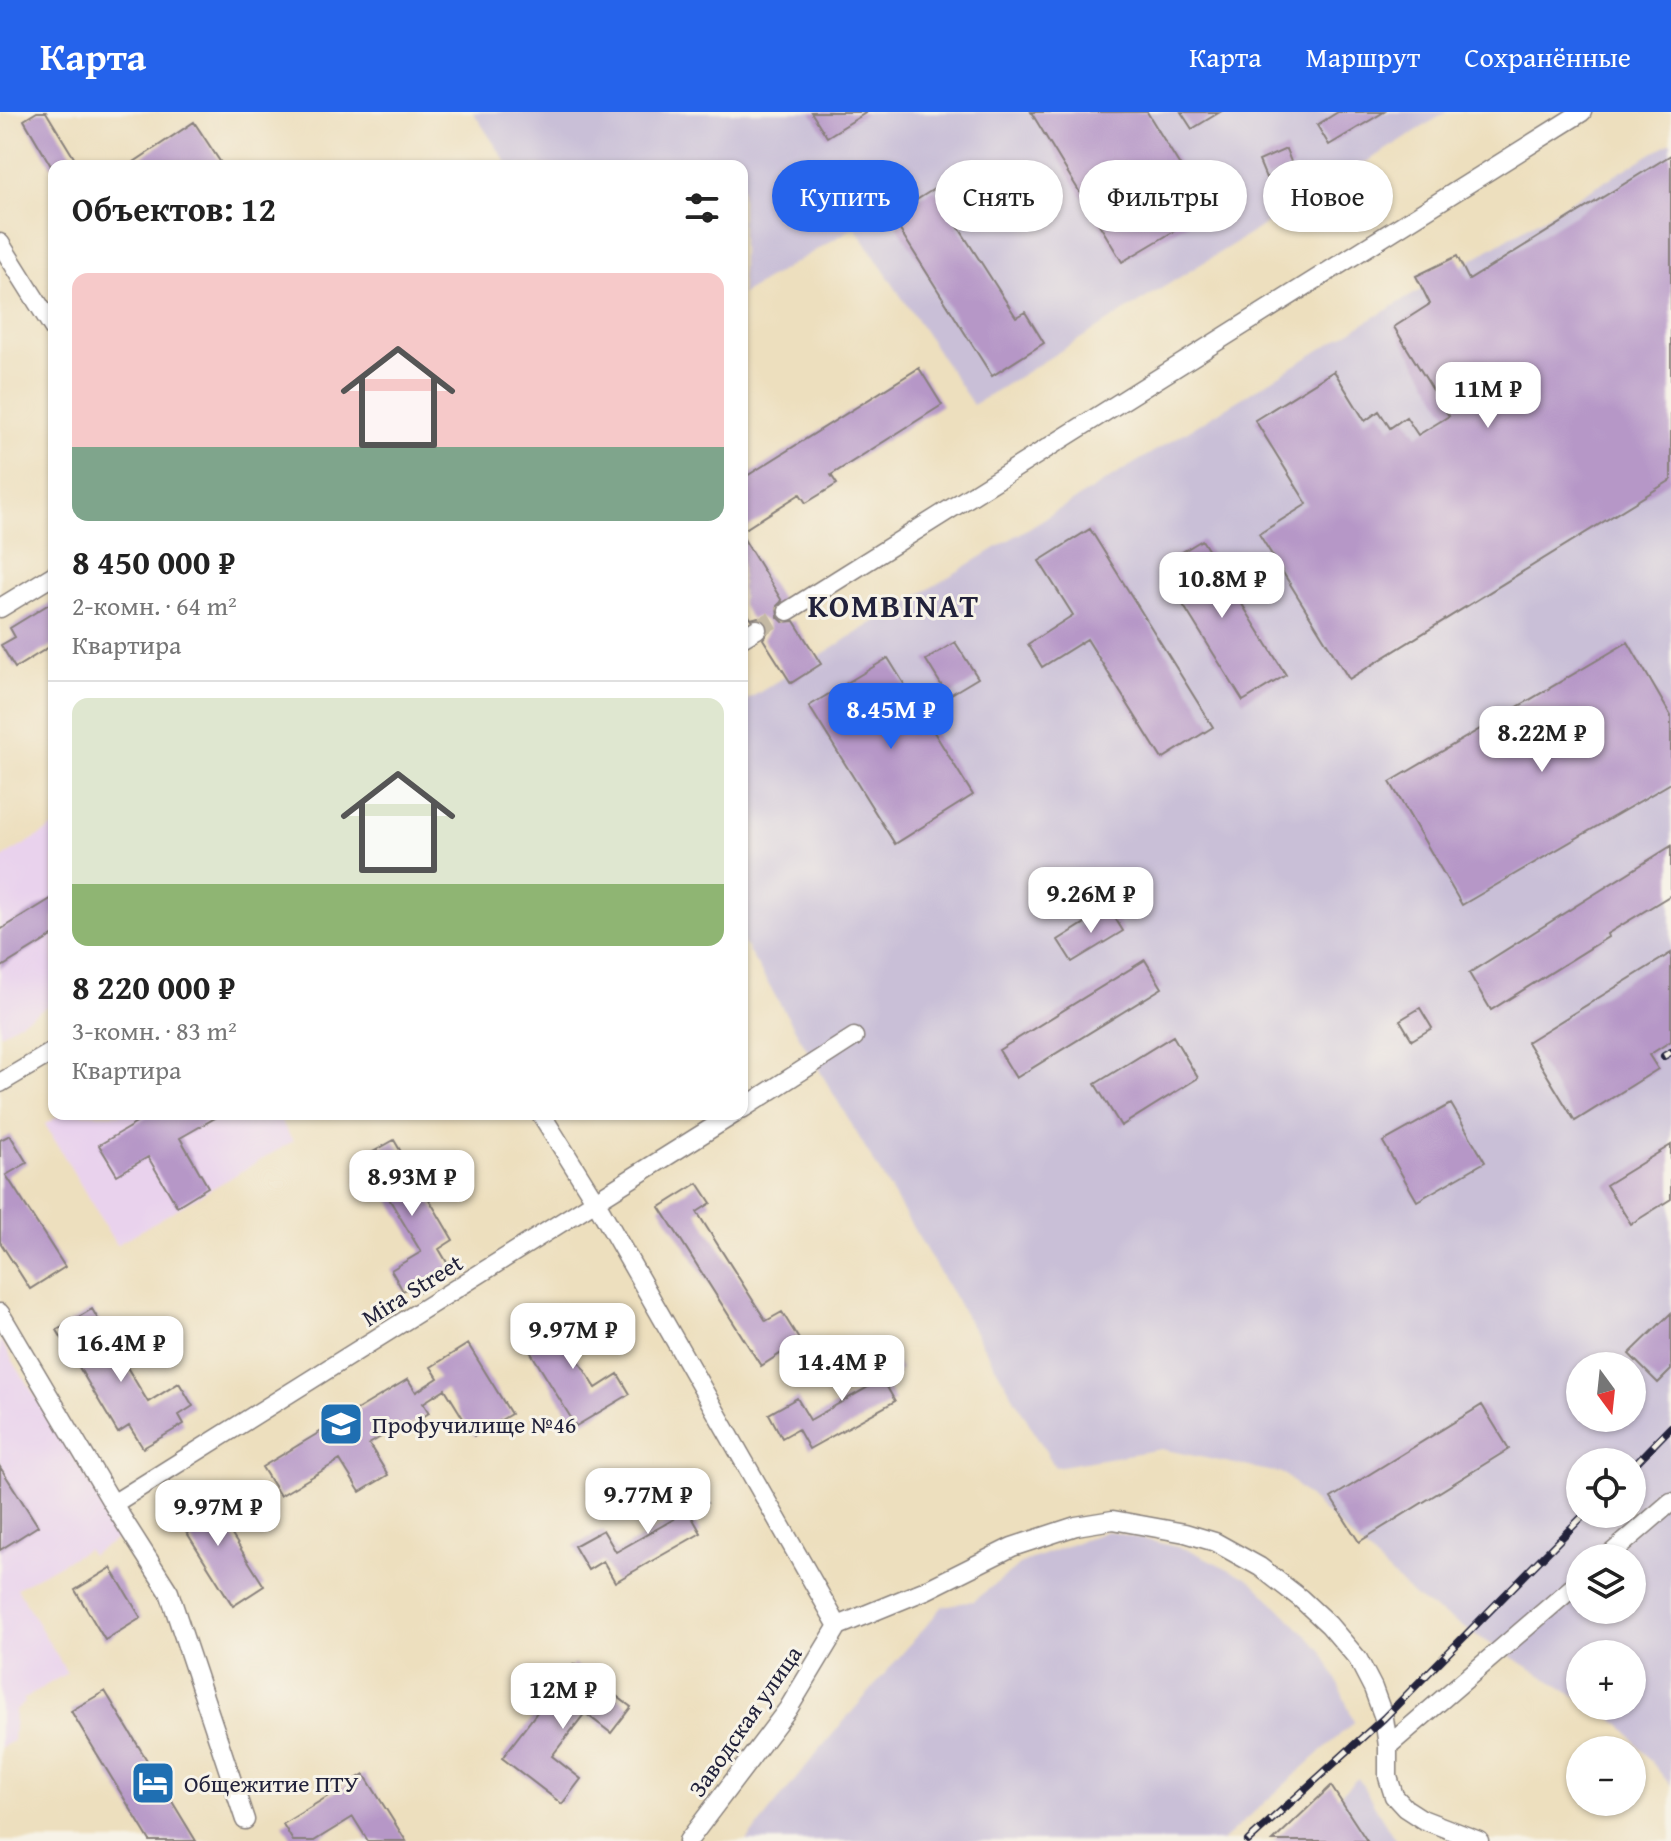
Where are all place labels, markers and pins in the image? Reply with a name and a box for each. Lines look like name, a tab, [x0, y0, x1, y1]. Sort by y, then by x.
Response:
pin: 11M ₽	[1432, 362, 1544, 430]
pin: 10.8M ₽	[1148, 552, 1296, 620]
pin: 8.45M ₽	[817, 683, 965, 751]
pin: 8.22M ₽	[1468, 706, 1616, 774]
pin: 9.26M ₽	[1017, 867, 1165, 935]
pin: 8.93M ₽	[338, 1150, 486, 1218]
pin: 9.97M ₽	[499, 1303, 647, 1371]
pin: 16.4M ₽	[47, 1316, 195, 1384]
pin: 14.4M ₽	[768, 1335, 916, 1403]
school or university icon: Профучилище №46	[317, 1400, 365, 1448]
place label: Профучилище №46	[372, 1407, 576, 1442]
pin: 9.77M ₽	[574, 1468, 722, 1536]
pin: 9.97M ₽	[144, 1480, 292, 1548]
pin: 12M ₽	[507, 1663, 619, 1731]
hotel icon: Общежитие ПТУ	[129, 1759, 177, 1807]
place label: Общежитие ПТУ	[184, 1766, 359, 1801]

